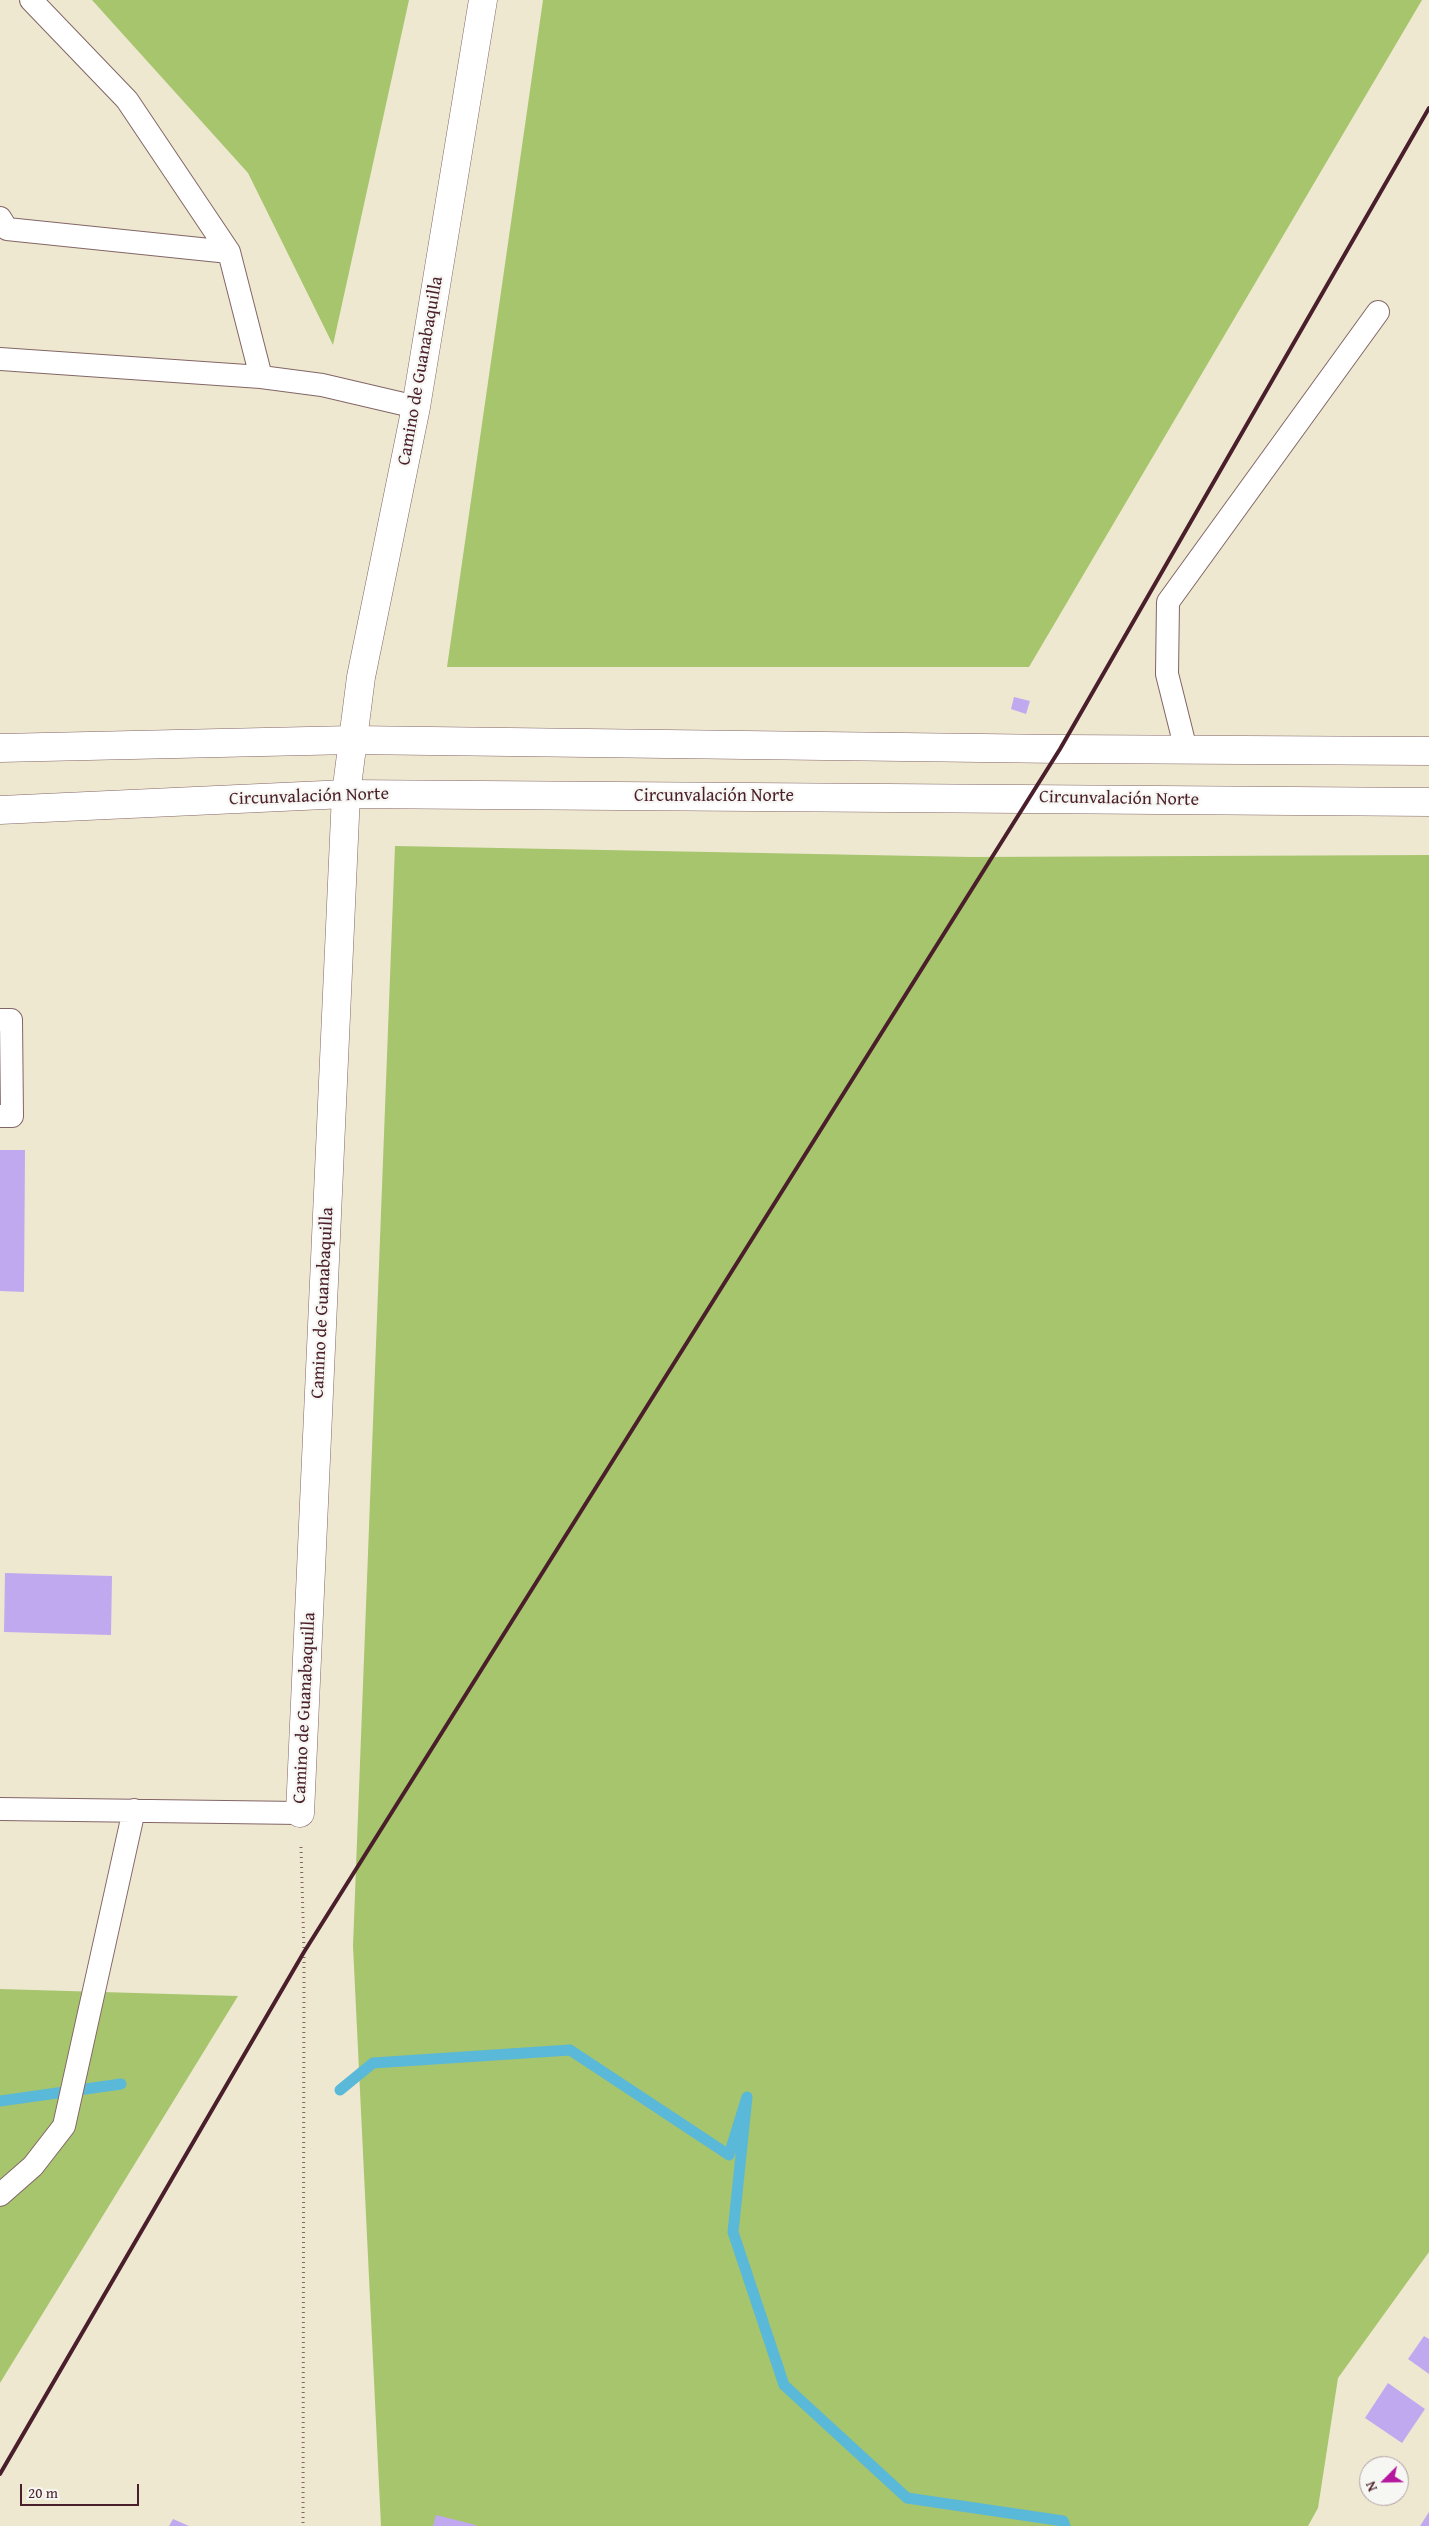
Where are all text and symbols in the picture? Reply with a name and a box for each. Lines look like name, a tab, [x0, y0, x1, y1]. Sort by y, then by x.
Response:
street label: Camino de Guanabaquilla	[394, 275, 448, 467]
street label: Circunvalación Norte	[229, 783, 389, 811]
street label: Circunvalación Norte	[634, 785, 794, 807]
street label: Circunvalación Norte	[1039, 787, 1199, 811]
street label: Camino de Guanabaquilla	[307, 1207, 339, 1399]
street label: Camino de Guanabaquilla	[289, 1612, 321, 1804]
north arrow	[1359, 2456, 1409, 2506]
scale bar	[22, 2474, 141, 2506]
text: N	[1360, 2478, 1382, 2495]
text: 20 m	[28, 2482, 58, 2503]

